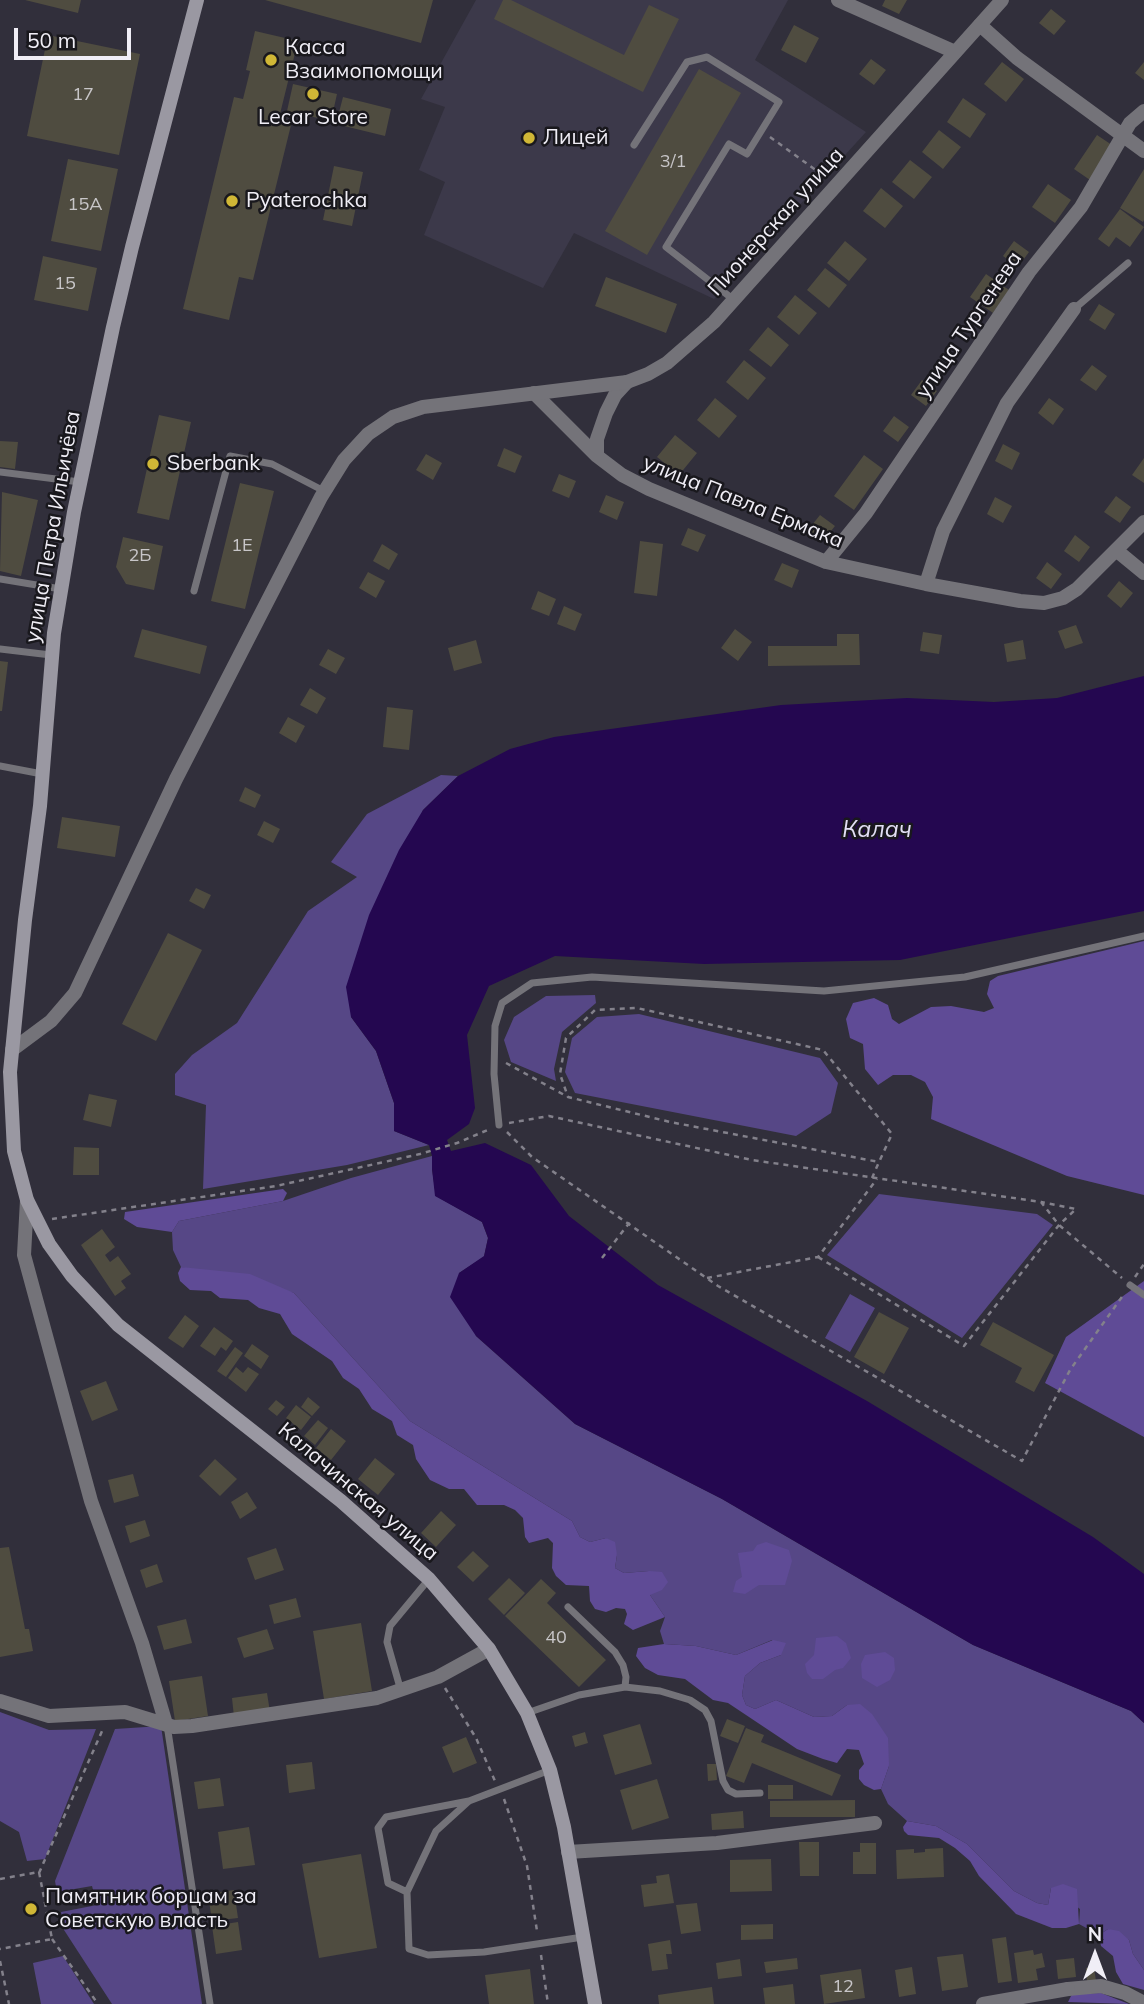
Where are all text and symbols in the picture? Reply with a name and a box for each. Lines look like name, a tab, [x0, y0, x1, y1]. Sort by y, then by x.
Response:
scale bar	[18, 14, 135, 58]
text: 50 m	[27, 27, 76, 53]
place label: Касса Взаимопомощи	[285, 35, 443, 85]
marker: Касса Взаимопомощи	[263, 52, 279, 68]
house number: 17	[72, 84, 94, 106]
marker: Lecar Store	[305, 86, 321, 102]
place label: Lecar Store	[258, 105, 368, 131]
place label: Лицей	[543, 125, 608, 151]
marker: Лицей	[521, 130, 537, 146]
street label: Пионерская улица	[703, 143, 849, 301]
house number: 3/1	[660, 151, 686, 173]
place label: Pyaterochka	[246, 188, 367, 214]
marker: Pyaterochka	[224, 193, 240, 209]
house number: 15А	[68, 194, 102, 216]
street label: улица Тургенева	[911, 247, 1027, 403]
house number: 15	[54, 273, 76, 295]
street label: улица Петра Ильичёва	[20, 409, 86, 645]
street label: улица Павла Ермака	[639, 450, 847, 554]
place label: Sberbank	[167, 451, 260, 477]
marker: Sberbank	[145, 456, 161, 472]
house number: 1Е	[231, 535, 253, 557]
house number: 2Б	[129, 545, 151, 567]
water label: Калач	[842, 816, 912, 844]
street label: Калачинская улица	[273, 1418, 443, 1566]
house number: 40	[545, 1627, 567, 1649]
place label: Памятник борцам за Советскую власть	[45, 1884, 257, 1934]
marker: Памятник борцам за Советскую власть	[23, 1901, 39, 1917]
north arrow	[1060, 1920, 1130, 1990]
text: N	[1088, 1922, 1102, 1946]
house number: 12	[832, 1976, 854, 1998]

